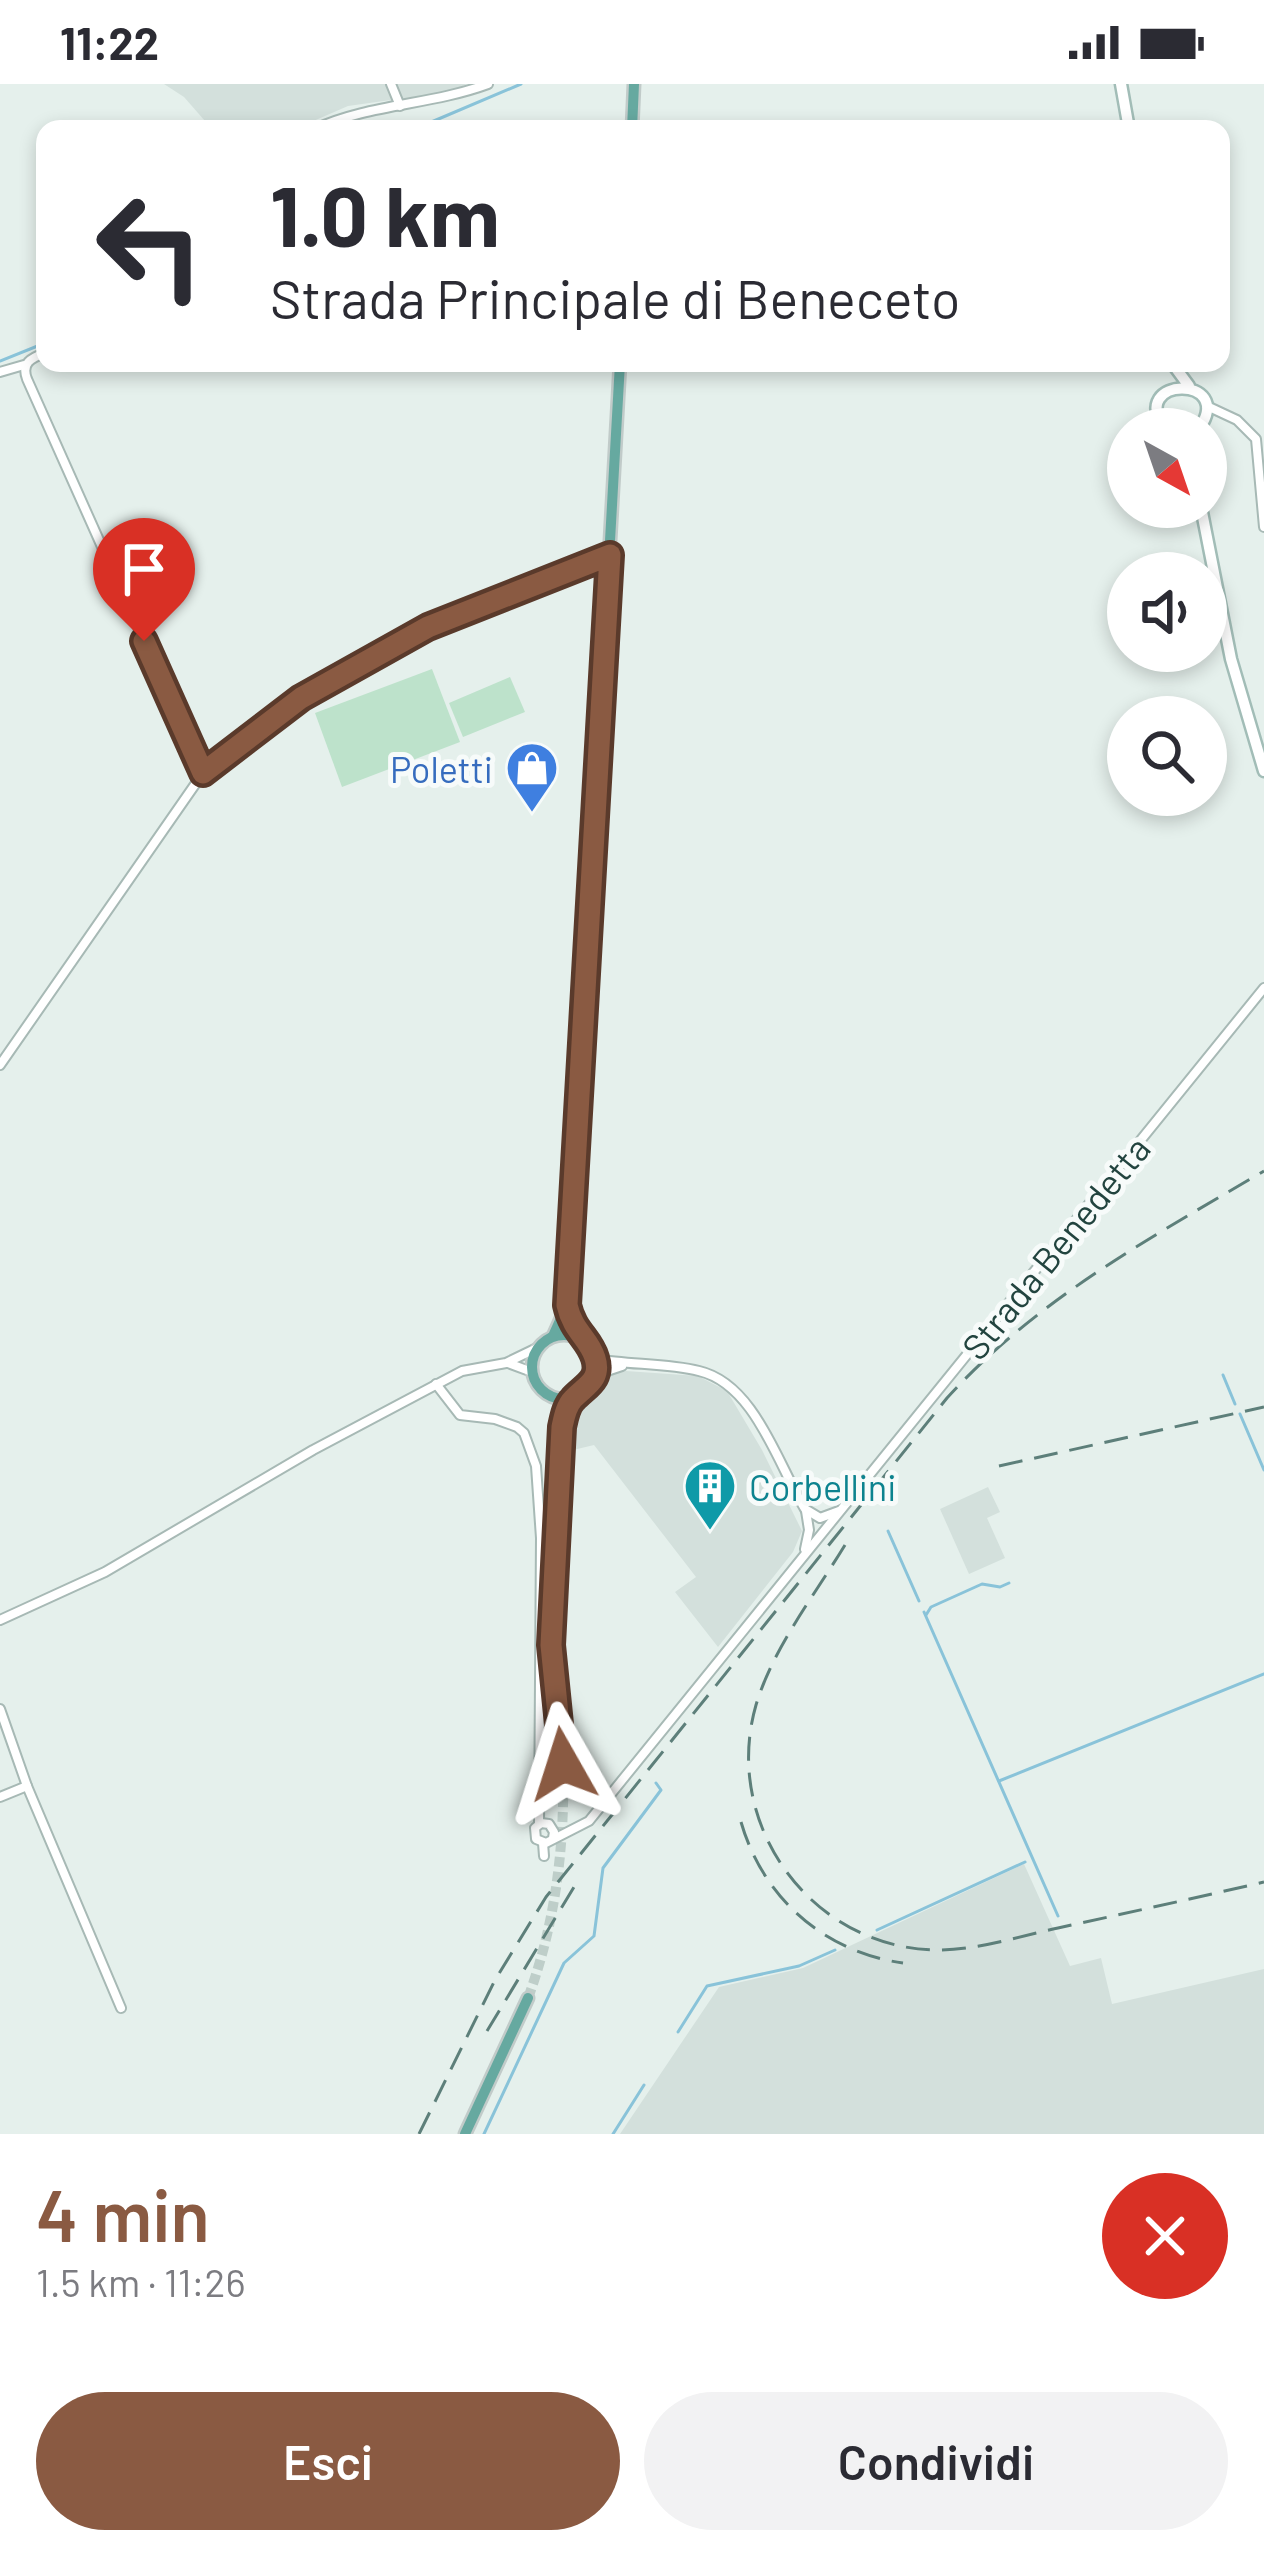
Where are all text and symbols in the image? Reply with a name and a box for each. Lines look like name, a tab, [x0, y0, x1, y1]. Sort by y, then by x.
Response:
text: 11:22	[60, 15, 159, 69]
text: 1.0 km	[270, 163, 500, 264]
icon: left	[72, 168, 228, 324]
text: Strada Principale di Beneceto	[270, 265, 960, 330]
north arrow	[1107, 408, 1227, 528]
map controls	[1107, 408, 1227, 816]
pin	[93, 518, 195, 641]
icon: arrive	[111, 536, 177, 602]
button: sound	[1107, 552, 1227, 672]
button: search	[1107, 696, 1227, 816]
shop icon: Poletti	[504, 740, 560, 814]
place label: Poletti	[390, 747, 493, 790]
street label: Strada Benedetta	[952, 1127, 1158, 1367]
building icon: Corbellini	[682, 1458, 738, 1532]
place label: Corbellini	[749, 1465, 896, 1508]
position arrow	[500, 1701, 626, 1827]
text: 4 min	[36, 2170, 210, 2256]
button: close	[1102, 2173, 1228, 2299]
text: 1.5 km · 11:26	[36, 2258, 246, 2305]
button: Esci	[36, 2392, 620, 2530]
button: Condividi	[644, 2392, 1228, 2530]

